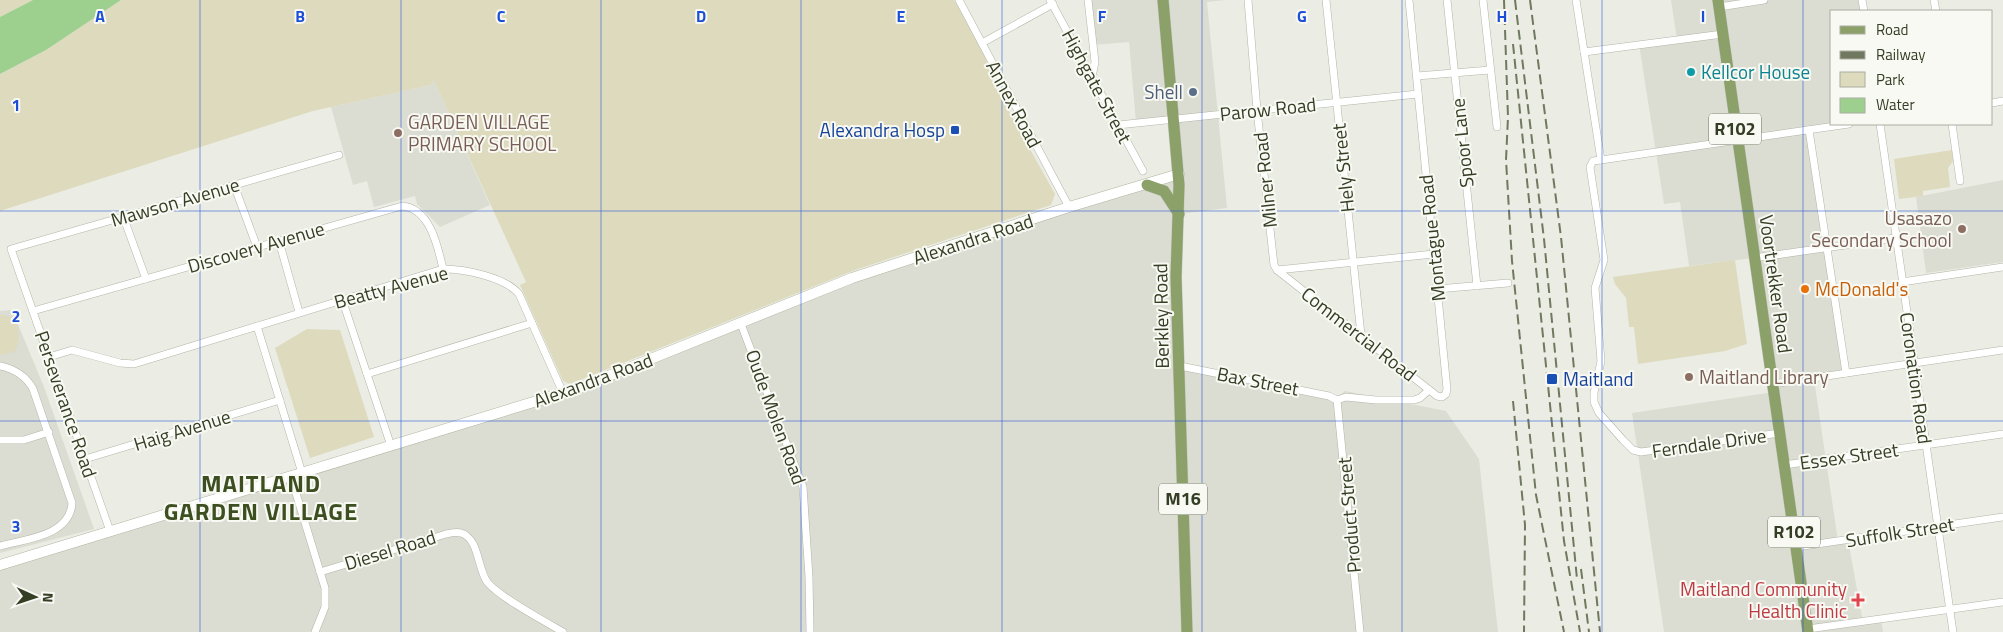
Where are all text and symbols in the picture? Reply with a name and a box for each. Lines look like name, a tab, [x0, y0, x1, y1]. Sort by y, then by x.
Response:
text: A	[95, 4, 105, 28]
text: B	[295, 4, 305, 28]
text: C	[497, 4, 506, 28]
text: D	[696, 4, 706, 28]
text: E	[897, 4, 906, 28]
text: F	[1098, 4, 1107, 28]
text: G	[1297, 4, 1307, 28]
text: H	[1497, 4, 1507, 28]
text: I	[1701, 4, 1705, 28]
legend	[1830, 10, 1993, 125]
text: Road	[1876, 18, 1908, 41]
street label: Highgate Street	[1055, 23, 1140, 148]
text: Railway	[1876, 43, 1926, 66]
street label: Annex Road	[979, 55, 1050, 153]
place label: Kellcor House	[1701, 57, 1810, 86]
marker: Kellcor House	[1685, 66, 1697, 78]
text: Park	[1876, 68, 1905, 91]
place label: Shell	[1144, 77, 1183, 106]
marker: Shell	[1187, 86, 1199, 98]
street label: Parow Road	[1218, 89, 1318, 128]
text: 1	[12, 93, 20, 117]
text: Water	[1876, 93, 1915, 116]
street label: Spoor Lane	[1442, 97, 1481, 189]
place label: GARDEN VILLAGE PRIMARY SCHOOL	[408, 107, 556, 158]
road number: R102	[1709, 114, 1761, 144]
place label: Alexandra Hosp	[820, 115, 945, 144]
street label: Hely Street	[1323, 122, 1362, 214]
marker: Alexandra Hosp	[949, 124, 961, 136]
marker: GARDEN VILLAGE PRIMARY SCHOOL	[392, 127, 404, 139]
street label: Milner Road	[1245, 131, 1284, 229]
street label: Mawson Avenue	[107, 169, 243, 234]
street label: Montague Road	[1410, 173, 1453, 303]
place label: Usasazo Secondary School	[1811, 203, 1952, 254]
street label: Alexandra Road	[909, 205, 1037, 272]
street label: Discovery Avenue	[184, 213, 328, 280]
street label: Voortrekker Road	[1752, 213, 1801, 355]
marker: Usasazo Secondary School	[1956, 223, 1968, 235]
street label: Beatty Avenue	[331, 257, 451, 316]
street label: Berkley Road	[1145, 263, 1176, 369]
place label: McDonald's	[1815, 274, 1908, 303]
street label: Commercial Road	[1295, 279, 1423, 388]
marker: McDonald's	[1799, 283, 1811, 295]
text: 2	[12, 304, 20, 328]
street label: Coronation Road	[1893, 310, 1940, 446]
street label: Perseverance Road	[28, 327, 105, 481]
street label: Alexandra Road	[529, 345, 656, 415]
street label: Oude Molen Road	[739, 345, 814, 488]
street label: Bax Street	[1215, 358, 1302, 403]
place label: Maitland Library	[1699, 362, 1829, 391]
place label: Maitland	[1563, 364, 1633, 393]
marker: Maitland Library	[1683, 371, 1695, 383]
marker: Maitland	[1545, 372, 1559, 386]
street label: Haig Avenue	[130, 401, 234, 458]
street label: Ferndale Drive	[1650, 420, 1768, 465]
street label: Essex Street	[1798, 434, 1901, 477]
street label: Product Street	[1329, 456, 1368, 574]
district label: MAITLAND GARDEN VILLAGE	[164, 465, 358, 529]
road number: M16	[1159, 484, 1207, 514]
street label: Suffolk Street	[1844, 509, 1957, 554]
text: 3	[12, 514, 20, 538]
road number: R102	[1768, 516, 1820, 548]
street label: Diesel Road	[341, 522, 439, 577]
north arrow	[10, 572, 60, 622]
place label: Maitland Community Health Clinic	[1680, 574, 1847, 625]
text: N	[38, 592, 59, 603]
marker: Maitland Community Health Clinic	[1851, 593, 1865, 607]

